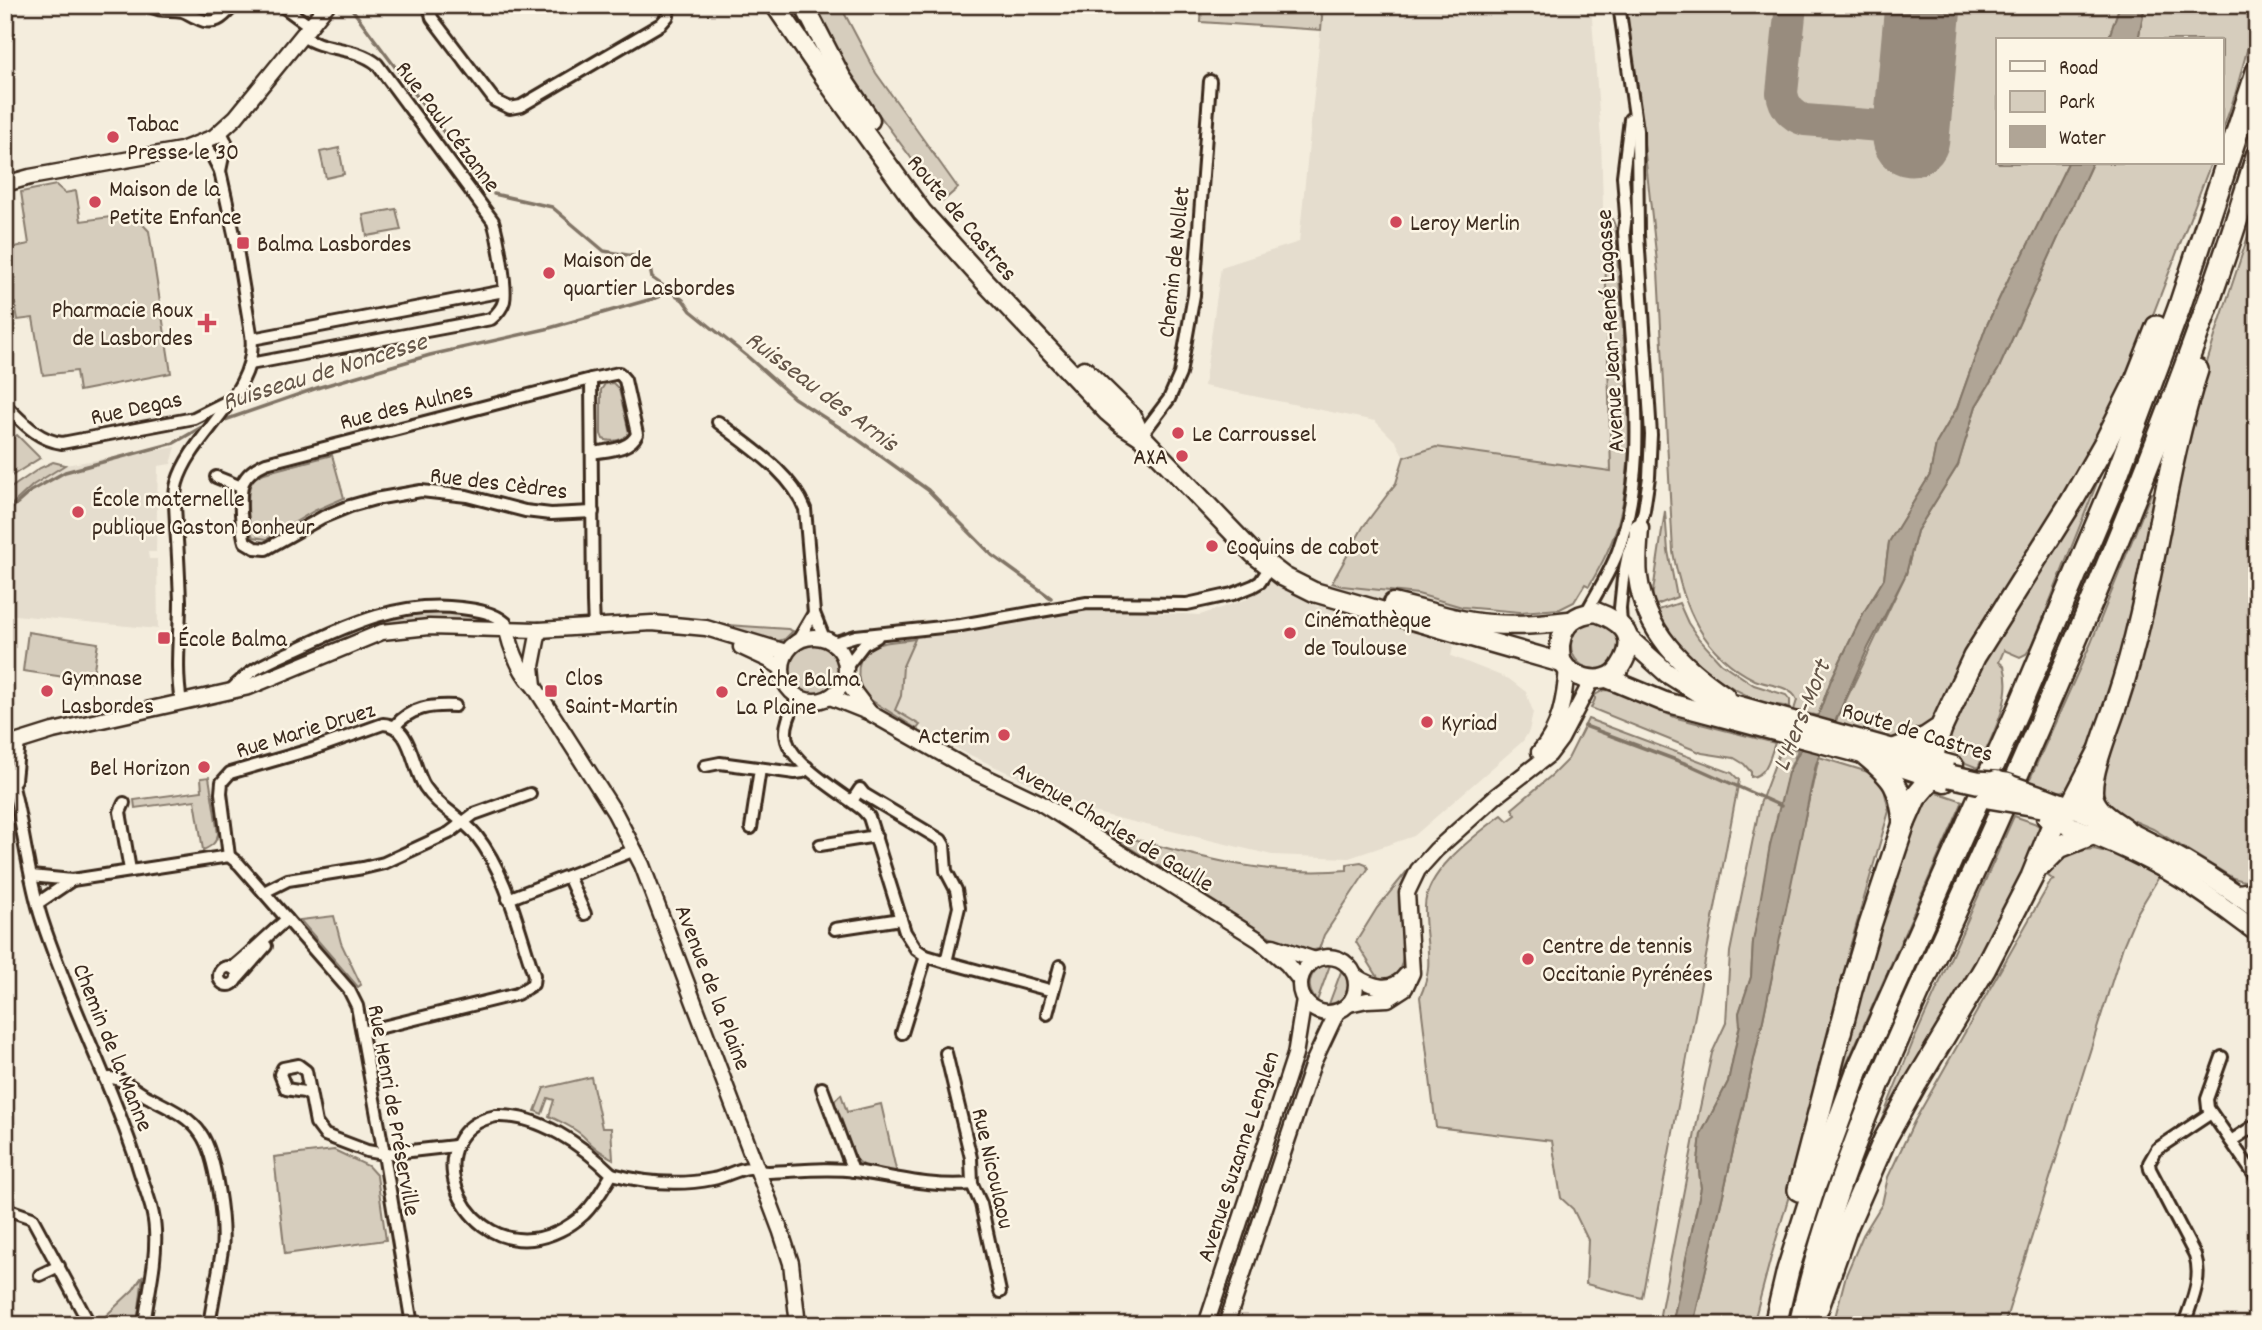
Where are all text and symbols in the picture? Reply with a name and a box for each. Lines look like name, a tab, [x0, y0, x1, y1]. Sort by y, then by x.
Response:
legend	[1996, 38, 2224, 164]
street label: Rue Paul Cézanne	[386, 55, 507, 201]
text: Road	[2059, 55, 2098, 85]
text: Park	[2059, 89, 2095, 119]
place label: Tabac Presse le 30	[127, 109, 239, 171]
text: Water	[2059, 125, 2106, 155]
marker: Tabac Presse le 30	[105, 129, 121, 145]
street label: Route de Castres	[897, 148, 1024, 290]
place label: Maison de la Petite Enfance	[109, 174, 242, 236]
street label: Chemin de Nollet	[1151, 185, 1201, 339]
marker: Maison de la Petite Enfance	[87, 194, 103, 210]
place label: Leroy Merlin	[1410, 208, 1520, 242]
street label: Avenue Jean-René Lagasse	[1589, 208, 1635, 453]
marker: Leroy Merlin	[1388, 214, 1404, 230]
place label: Balma Lasbordes	[257, 229, 412, 263]
marker: Balma Lasbordes	[235, 235, 251, 251]
place label: Maison de quartier Lasbordes	[563, 245, 735, 307]
marker: Maison de quartier Lasbordes	[541, 265, 557, 281]
place label: Pharmacie Roux de Lasbordes	[51, 295, 193, 357]
marker: Pharmacie Roux de Lasbordes	[199, 315, 215, 331]
water label: Ruisseau des Arnis	[737, 323, 906, 463]
water label: Ruisseau de Noncesse	[218, 324, 434, 422]
street label: Rue des Aulnes	[336, 375, 477, 441]
street label: Rue Degas	[88, 384, 186, 436]
place label: Le Carroussel	[1192, 419, 1317, 453]
marker: Le Carroussel	[1170, 425, 1186, 441]
place label: AXA	[1133, 442, 1168, 476]
marker: AXA	[1174, 448, 1190, 464]
street label: Rue des Cèdres	[428, 460, 569, 510]
place label: École maternelle publique Gaston Bonheur	[92, 484, 315, 546]
marker: École maternelle publique Gaston Bonheur	[70, 504, 86, 520]
place label: Coquins de cabot	[1226, 532, 1379, 566]
marker: Coquins de cabot	[1204, 538, 1220, 554]
place label: Cinémathèque de Toulouse	[1304, 605, 1431, 667]
place label: École Balma	[178, 624, 288, 658]
marker: Cinémathèque de Toulouse	[1282, 625, 1298, 641]
marker: École Balma	[156, 630, 172, 646]
water label: L'Hers-Mort	[1764, 653, 1843, 777]
place label: Gymnase Lasbordes	[61, 663, 154, 725]
place label: Clos Saint-Martin	[565, 663, 678, 725]
place label: Crèche Balma La Plaine	[736, 664, 861, 726]
marker: Gymnase Lasbordes	[39, 683, 55, 699]
marker: Clos Saint-Martin	[543, 683, 559, 699]
marker: Crèche Balma La Plaine	[714, 684, 730, 700]
street label: Rue Marie Druez	[232, 695, 380, 769]
street label: Route de Castres	[1837, 695, 1997, 773]
place label: Kyriad	[1441, 708, 1498, 742]
marker: Kyriad	[1419, 714, 1435, 730]
place label: Acterim	[918, 721, 990, 755]
marker: Acterim	[996, 727, 1012, 743]
place label: Bel Horizon	[90, 753, 190, 787]
street label: Avenue Charles de Gaulle	[1006, 755, 1219, 902]
marker: Bel Horizon	[196, 759, 212, 775]
street label: Avenue de la Plaine	[664, 900, 758, 1076]
place label: Centre de tennis Occitanie Pyrénées	[1542, 931, 1713, 993]
marker: Centre de tennis Occitanie Pyrénées	[1520, 951, 1536, 967]
street label: Chemin de la Manne	[62, 959, 160, 1137]
street label: Rue Henri de Préserville	[357, 1002, 427, 1219]
street label: Avenue Suzanne Lenglen	[1190, 1047, 1290, 1267]
street label: Rue Nicoulaou	[961, 1105, 1021, 1232]

